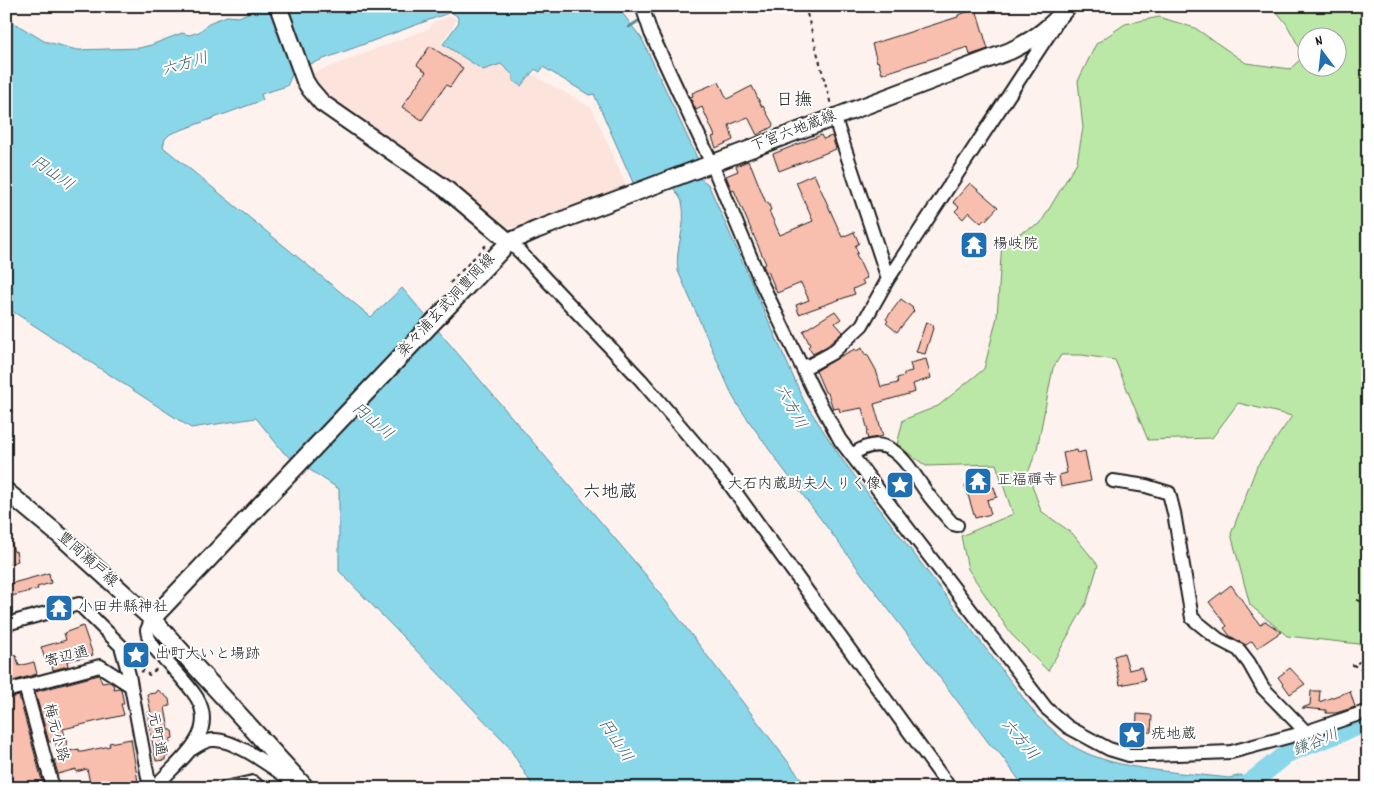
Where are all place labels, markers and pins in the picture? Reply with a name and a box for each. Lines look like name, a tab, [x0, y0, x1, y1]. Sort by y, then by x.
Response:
temple icon: 楊岐院	[959, 230, 989, 260]
place label: 楊岐院	[993, 234, 1038, 256]
temple icon: 正福禪寺	[963, 466, 993, 496]
place icon: 大石内蔵助夫人 りく像	[885, 470, 915, 500]
place label: 正福禪寺	[997, 470, 1057, 492]
place label: 大石内蔵助夫人 りく像	[728, 474, 881, 496]
temple icon: 小田井縣神社	[44, 593, 74, 623]
place label: 小田井縣神社	[78, 597, 168, 619]
place icon: 出町大いと場跡	[121, 640, 151, 670]
place label: 出町大いと場跡	[155, 644, 260, 666]
place icon: 疣地蔵	[1117, 720, 1147, 750]
place label: 疣地蔵	[1151, 724, 1196, 746]

